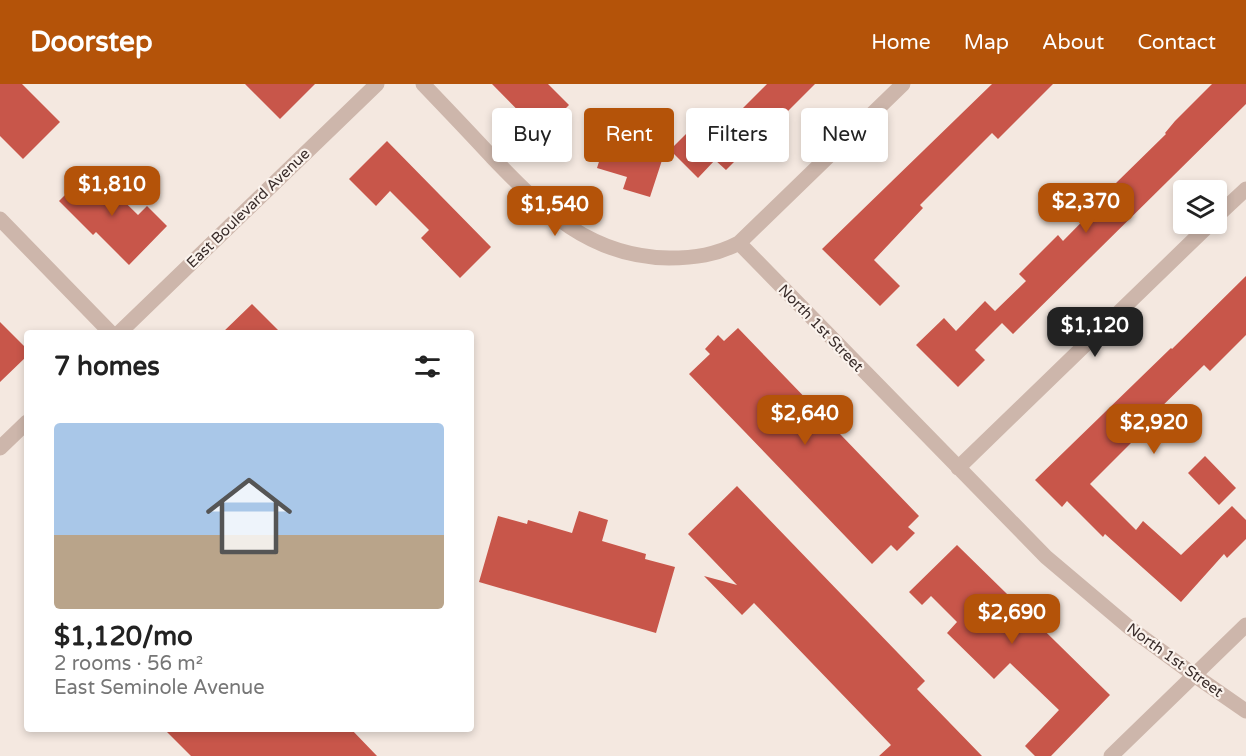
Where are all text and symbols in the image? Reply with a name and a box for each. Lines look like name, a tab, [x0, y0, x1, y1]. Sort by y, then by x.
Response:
text: Doorstep	[30, 25, 153, 59]
text: Home	[871, 30, 931, 55]
text: Map	[964, 30, 1009, 55]
text: About	[1042, 30, 1104, 55]
text: Contact	[1137, 30, 1216, 55]
chip: Buy	[492, 108, 572, 162]
chip: Rent	[584, 108, 674, 162]
chip: Filters	[686, 108, 789, 162]
chip: New	[801, 108, 888, 162]
street label: East Boulevard Avenue	[183, 144, 313, 272]
pin: $1,810	[63, 166, 161, 217]
text: $1,810	[78, 173, 146, 197]
map controls	[1173, 180, 1227, 234]
button: layers	[1173, 180, 1227, 234]
pin: $2,370	[1037, 183, 1135, 234]
pin: $1,540	[506, 186, 604, 237]
text: $2,370	[1052, 190, 1120, 214]
text: $1,540	[521, 193, 589, 217]
street label: North 1st Street	[775, 281, 867, 376]
pin: $1,120	[1046, 307, 1144, 358]
text: $1,120	[1061, 314, 1129, 338]
icon: filters	[411, 350, 444, 383]
text: 7 homes	[54, 351, 160, 382]
pin: $2,640	[756, 395, 854, 446]
text: $2,640	[771, 402, 839, 426]
pin: $2,920	[1105, 404, 1203, 455]
text: $2,920	[1120, 411, 1188, 435]
icon: home	[195, 462, 303, 570]
pin: $2,690	[963, 594, 1061, 645]
text: $2,690	[978, 601, 1046, 625]
street label: North 1st Street	[1123, 619, 1227, 701]
text: $1,120/mo	[54, 621, 193, 652]
text: 2 rooms · 56 m²	[54, 652, 203, 676]
text: East Seminole Avenue	[54, 676, 265, 700]

